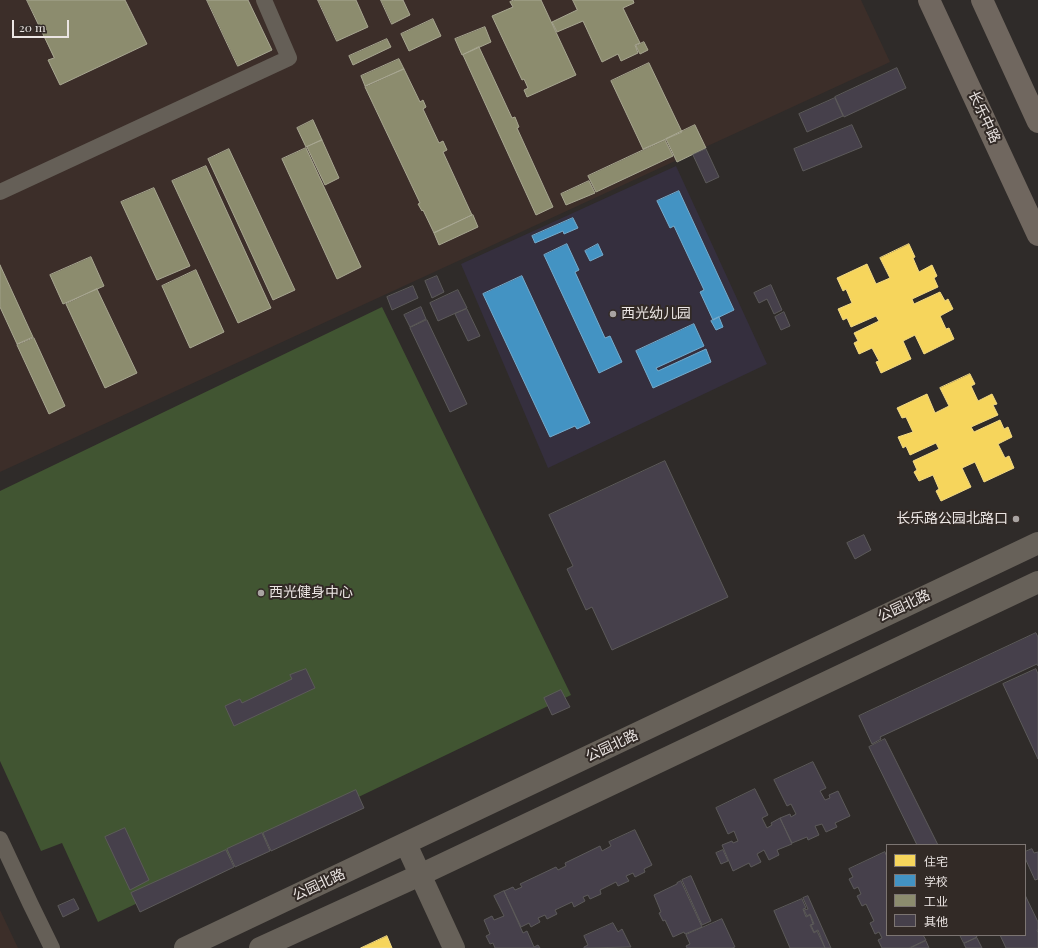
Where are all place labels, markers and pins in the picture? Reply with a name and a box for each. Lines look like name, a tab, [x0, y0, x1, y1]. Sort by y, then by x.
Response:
place label: 西光幼儿园	[621, 306, 691, 322]
marker: 西光幼儿园	[608, 309, 618, 319]
place label: 长乐路公园北路口	[896, 511, 1008, 527]
marker: 长乐路公园北路口	[1011, 514, 1021, 524]
place label: 西光健身中心	[269, 585, 353, 601]
marker: 西光健身中心	[256, 588, 266, 598]

